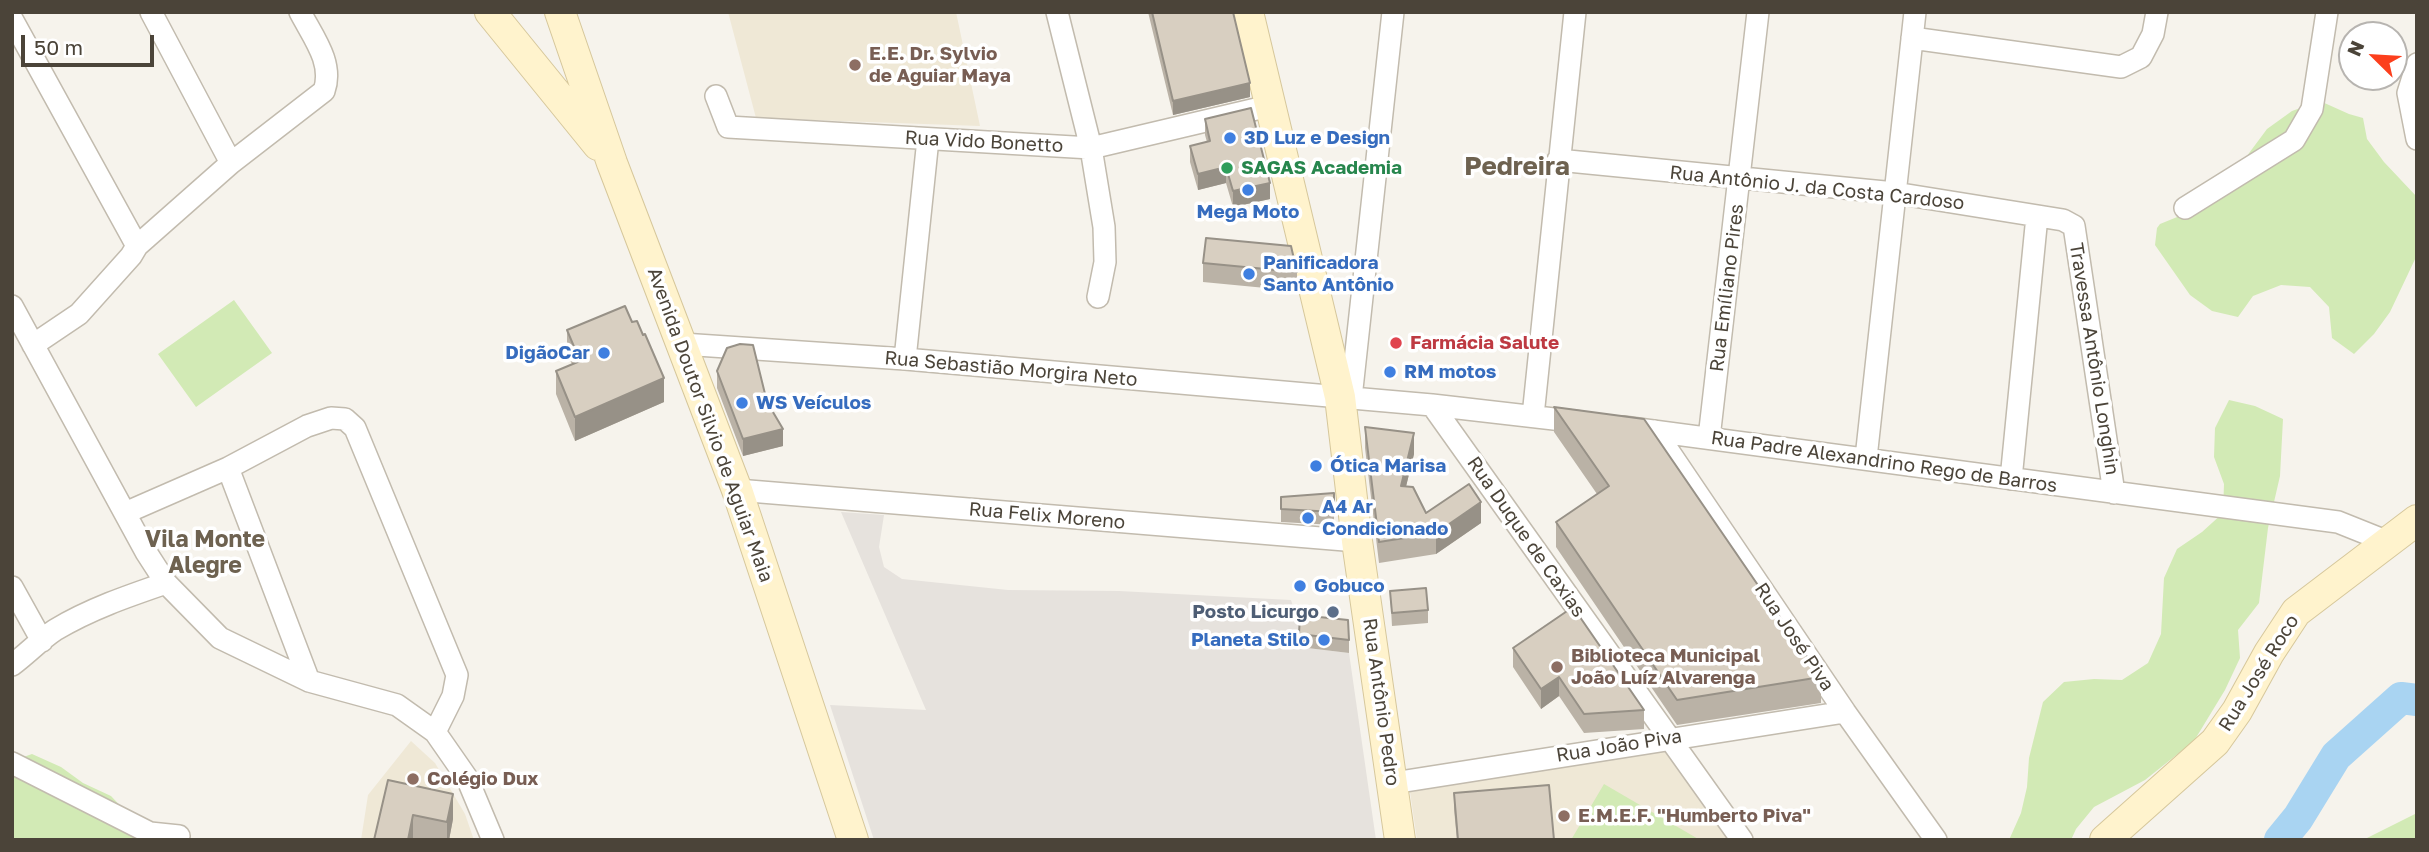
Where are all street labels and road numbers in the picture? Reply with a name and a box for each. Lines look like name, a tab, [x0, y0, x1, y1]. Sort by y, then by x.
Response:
street label: Rua Vido Bonetto	[904, 126, 1064, 158]
street label: Rua Antônio J. da Costa Cardoso	[1669, 161, 1965, 215]
street label: Rua Emíliano Pires	[1705, 203, 1749, 373]
street label: Travessa Antônio Longhin	[2064, 241, 2124, 477]
street label: Avenida Doutor Silvio de Aguiar Maia	[642, 265, 778, 585]
street label: Rua Sebastião Morgira Neto	[884, 347, 1138, 391]
street label: Rua Padre Alexandrino Rego de Barros	[1709, 426, 2059, 498]
street label: Rua Duque de Caxias	[1462, 452, 1590, 622]
street label: Rua Felix Moreno	[968, 498, 1126, 534]
street label: Rua José Piva	[1749, 579, 1839, 695]
street label: Rua José Roco	[2214, 610, 2304, 736]
street label: Rua Antônio Pedro	[1358, 617, 1404, 787]
street label: Rua João Piva	[1555, 725, 1683, 767]

